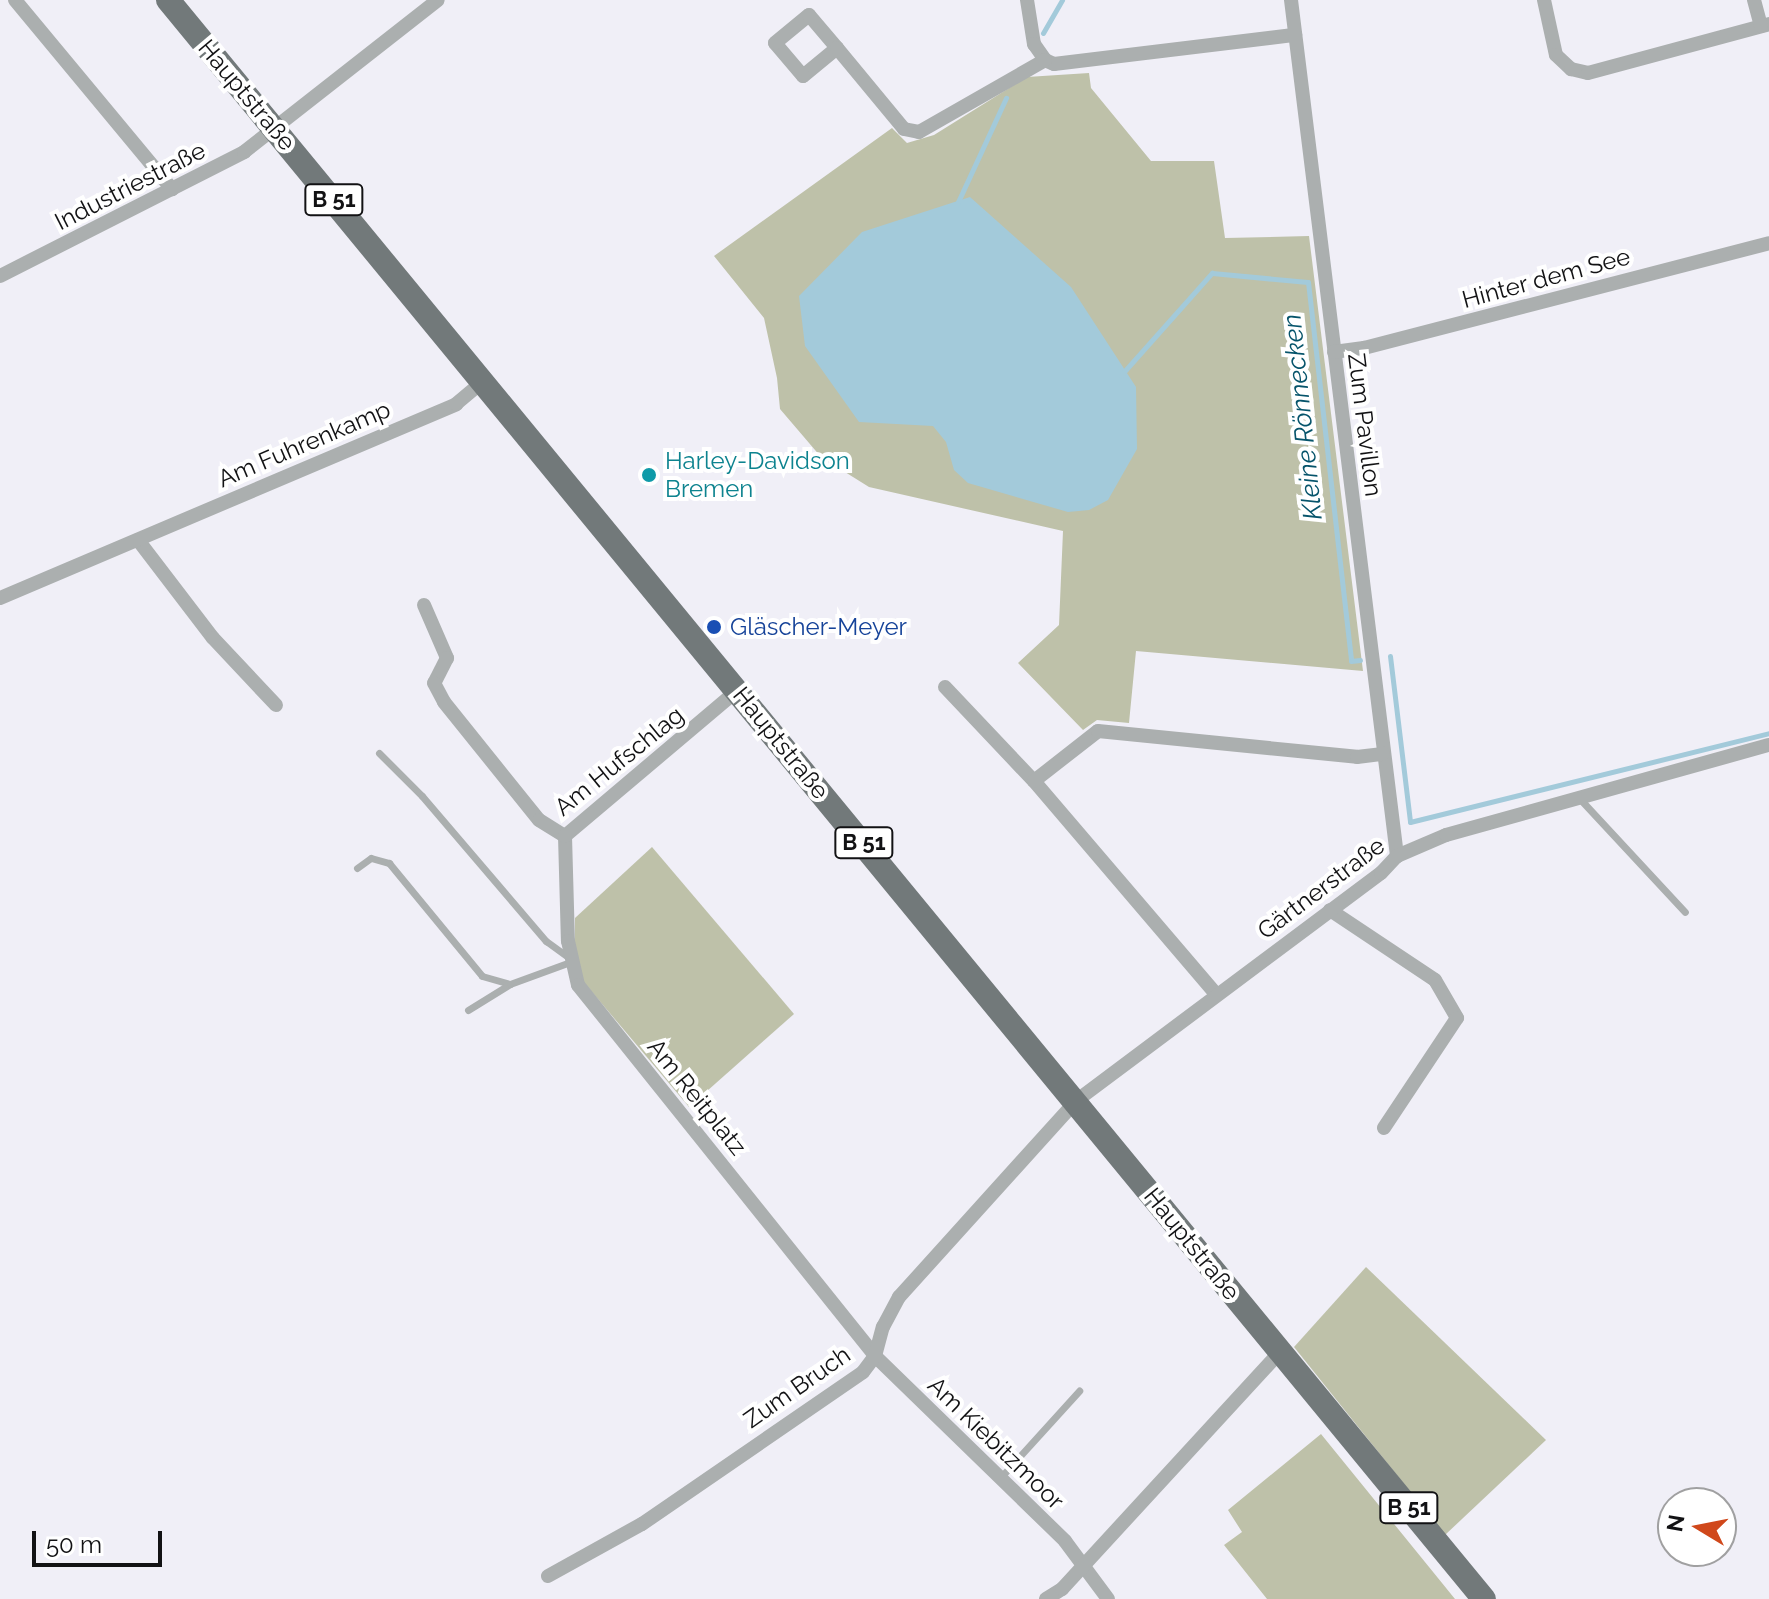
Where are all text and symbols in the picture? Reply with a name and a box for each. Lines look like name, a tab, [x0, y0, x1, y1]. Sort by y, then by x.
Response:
street label: Hauptstraße	[192, 34, 302, 156]
street label: Industriestraße	[50, 136, 210, 236]
road number: B 51	[304, 182, 364, 218]
street label: Hinter dem See	[1459, 242, 1633, 314]
water label: Kleine Rönnecken	[1277, 312, 1329, 522]
street label: Zum Pavillon	[1342, 352, 1388, 498]
street label: Am Fuhrenkamp	[213, 395, 395, 493]
place label: Harley-Davidson Bremen	[665, 447, 850, 503]
marker: Harley-Davidson Bremen	[640, 466, 658, 484]
place label: Gläscher-Meyer	[730, 613, 907, 641]
marker: Gläscher-Meyer	[705, 618, 723, 636]
street label: Hauptstraße	[727, 681, 835, 805]
street label: Am Hufschlag	[549, 700, 689, 822]
road number: B 51	[834, 825, 894, 861]
street label: Gärtnerstraße	[1252, 831, 1390, 945]
street label: Am Reitplatz	[641, 1033, 753, 1161]
street label: Hauptstraße	[1138, 1182, 1246, 1306]
street label: Zum Bruch	[738, 1340, 856, 1434]
street label: Am Kiebitzmoor	[922, 1371, 1070, 1515]
north arrow	[1657, 1487, 1737, 1567]
road number: B 51	[1379, 1490, 1439, 1526]
text: N	[1661, 1513, 1690, 1534]
scale bar	[36, 1515, 166, 1565]
text: 50 m	[46, 1530, 102, 1559]

